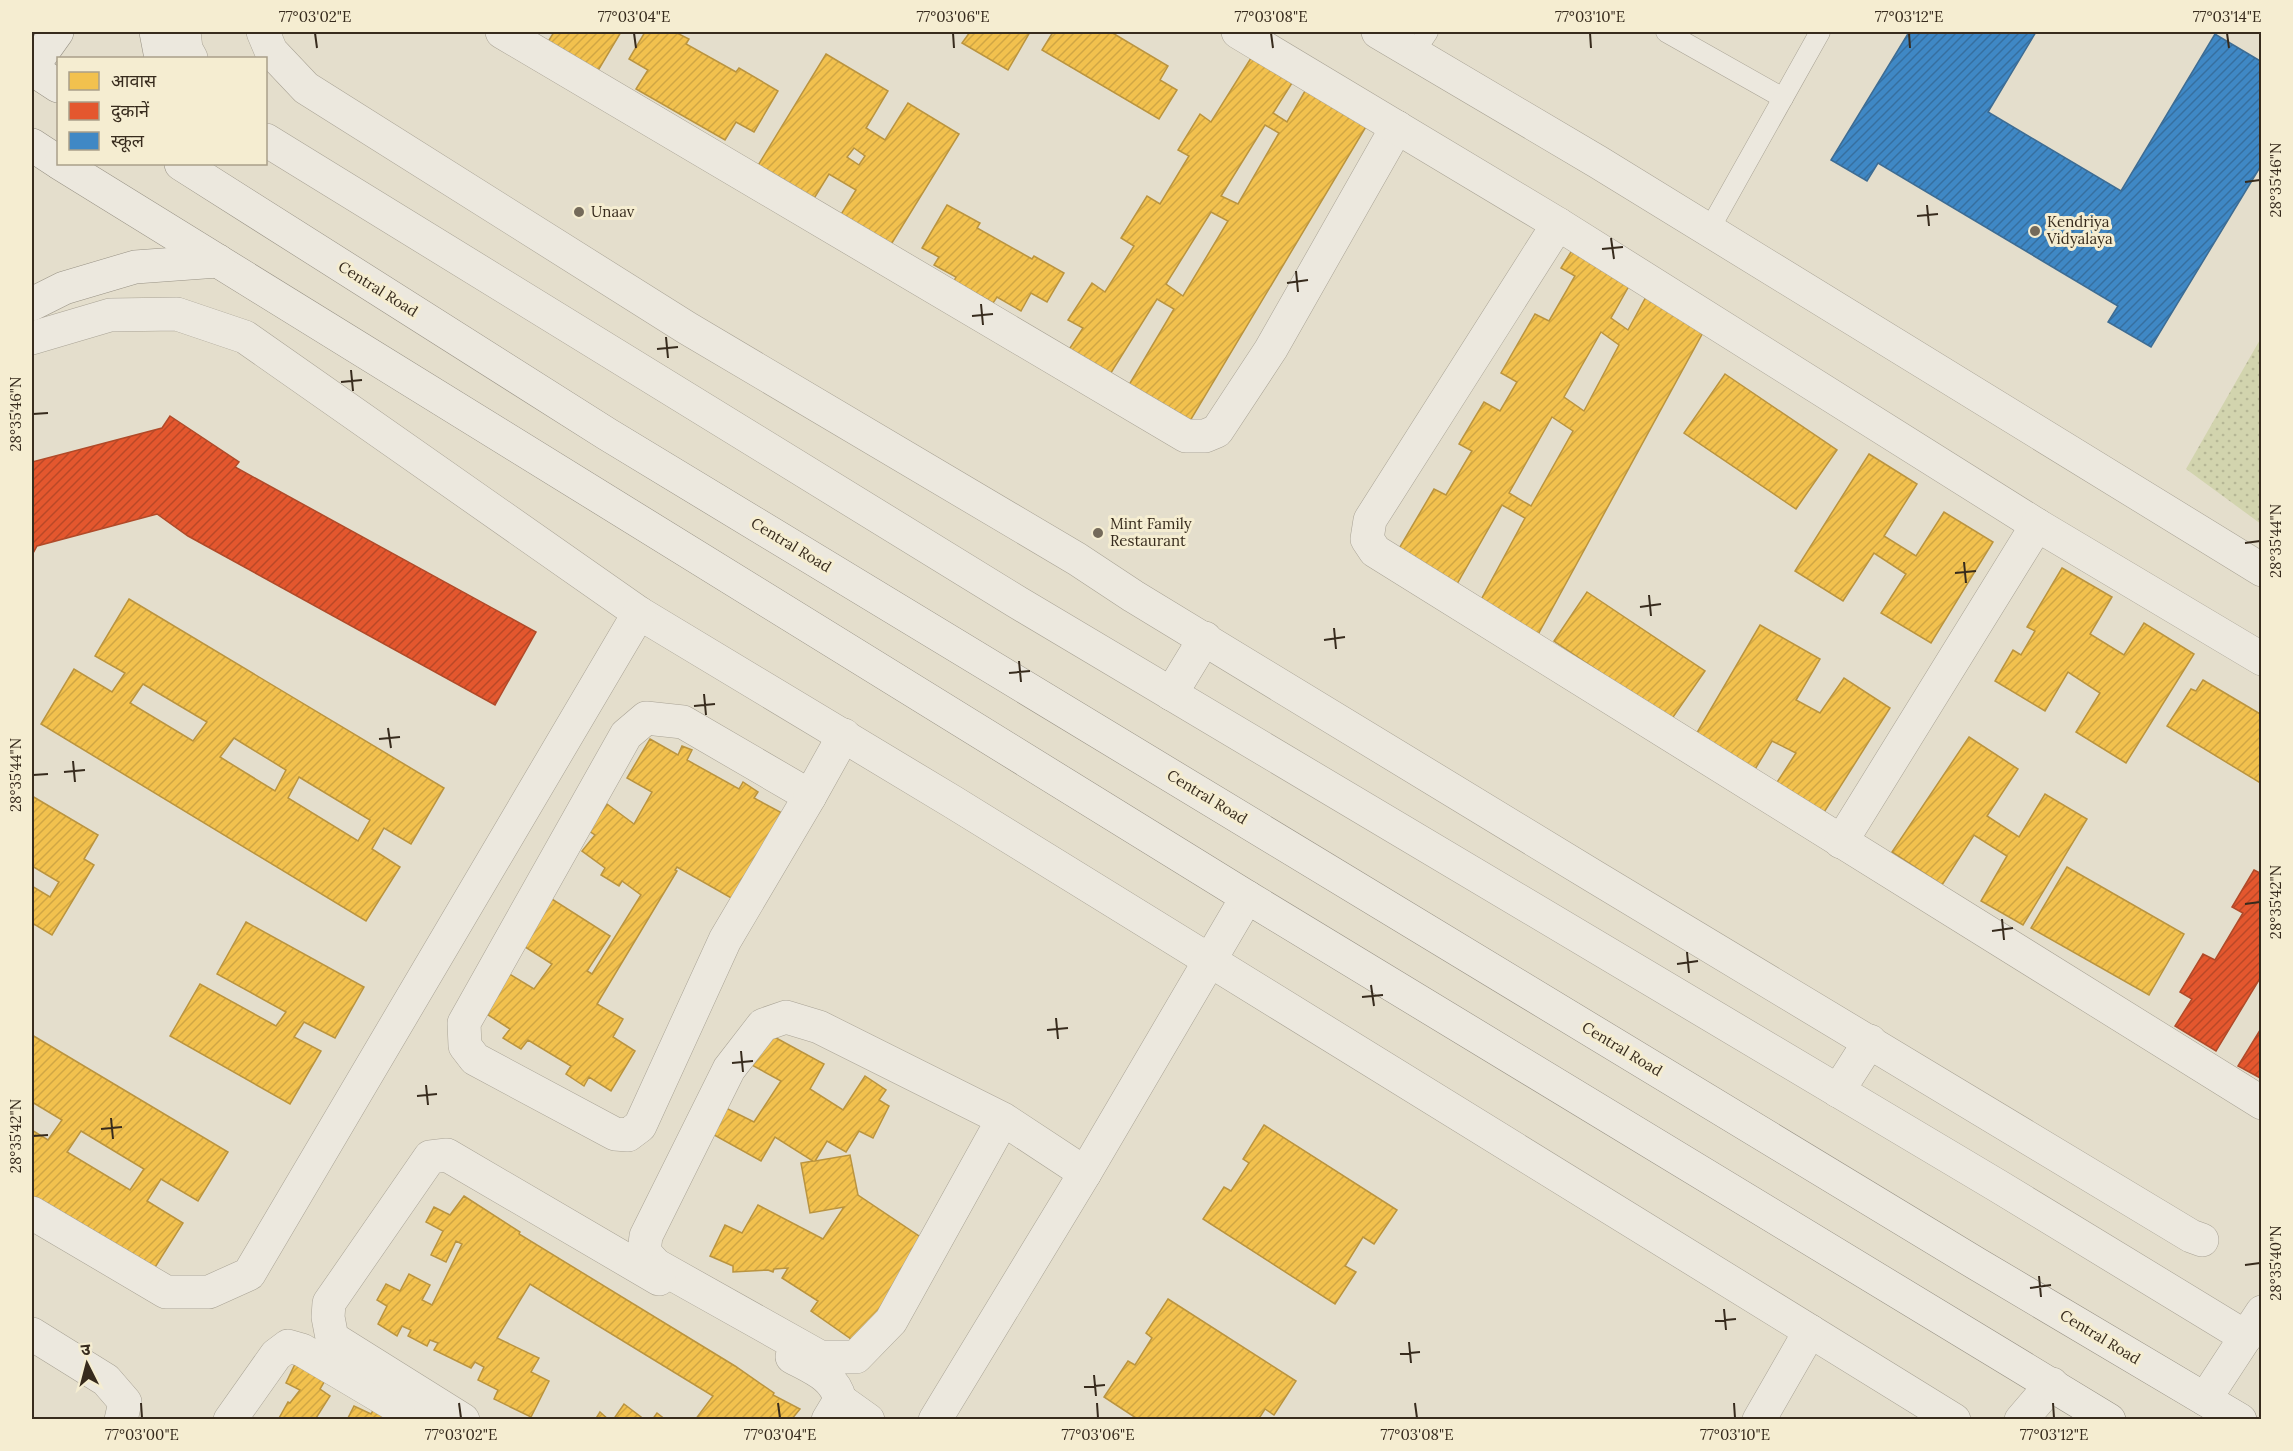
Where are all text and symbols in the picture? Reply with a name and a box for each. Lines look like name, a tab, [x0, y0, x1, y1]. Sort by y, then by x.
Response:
text: 77°03'02"E	[279, 7, 351, 26]
text: 77°03'04"E	[598, 7, 670, 26]
text: 77°03'06"E	[916, 7, 990, 26]
text: 77°03'08"E	[1235, 7, 1307, 26]
text: 77°03'10"E	[1555, 7, 1625, 26]
text: 77°03'12"E	[1875, 7, 1943, 26]
text: 77°03'14"E	[2193, 7, 2261, 26]
legend	[57, 57, 267, 165]
text: आवास	[111, 69, 157, 92]
text: दुकानें	[111, 99, 150, 123]
text: स्कूल	[111, 129, 145, 153]
text: 28°35'46"N	[2266, 143, 2285, 217]
place label: Unaav	[591, 202, 635, 221]
marker: Unaav	[572, 205, 586, 219]
place label: Kendriya Vidyalaya	[2046, 212, 2113, 248]
marker: Kendriya Vidyalaya	[2028, 224, 2042, 238]
street label: Central Road	[335, 257, 422, 321]
text: 28°35'46"N	[6, 377, 25, 451]
text: 28°35'44"N	[2266, 504, 2285, 578]
street label: Central Road	[748, 513, 835, 576]
place label: Mint Family Restaurant	[1110, 514, 1192, 550]
marker: Mint Family Restaurant	[1091, 526, 1105, 540]
text: 28°35'44"N	[6, 738, 25, 812]
street label: Central Road	[1164, 765, 1251, 828]
text: 28°35'42"N	[2266, 865, 2285, 939]
street label: Central Road	[1579, 1017, 1666, 1080]
text: 28°35'42"N	[6, 1099, 25, 1173]
text: 28°35'40"N	[2266, 1225, 2285, 1301]
street label: Central Road	[2057, 1305, 2144, 1368]
north arrow	[57, 1334, 117, 1394]
text: उ	[80, 1339, 92, 1360]
text: 77°03'00"E	[105, 1425, 179, 1444]
text: 77°03'02"E	[425, 1425, 497, 1444]
text: 77°03'04"E	[744, 1425, 816, 1444]
text: 77°03'06"E	[1061, 1425, 1135, 1444]
text: 77°03'08"E	[1381, 1425, 1453, 1444]
text: 77°03'10"E	[1700, 1425, 1770, 1444]
text: 77°03'12"E	[2020, 1425, 2088, 1444]

